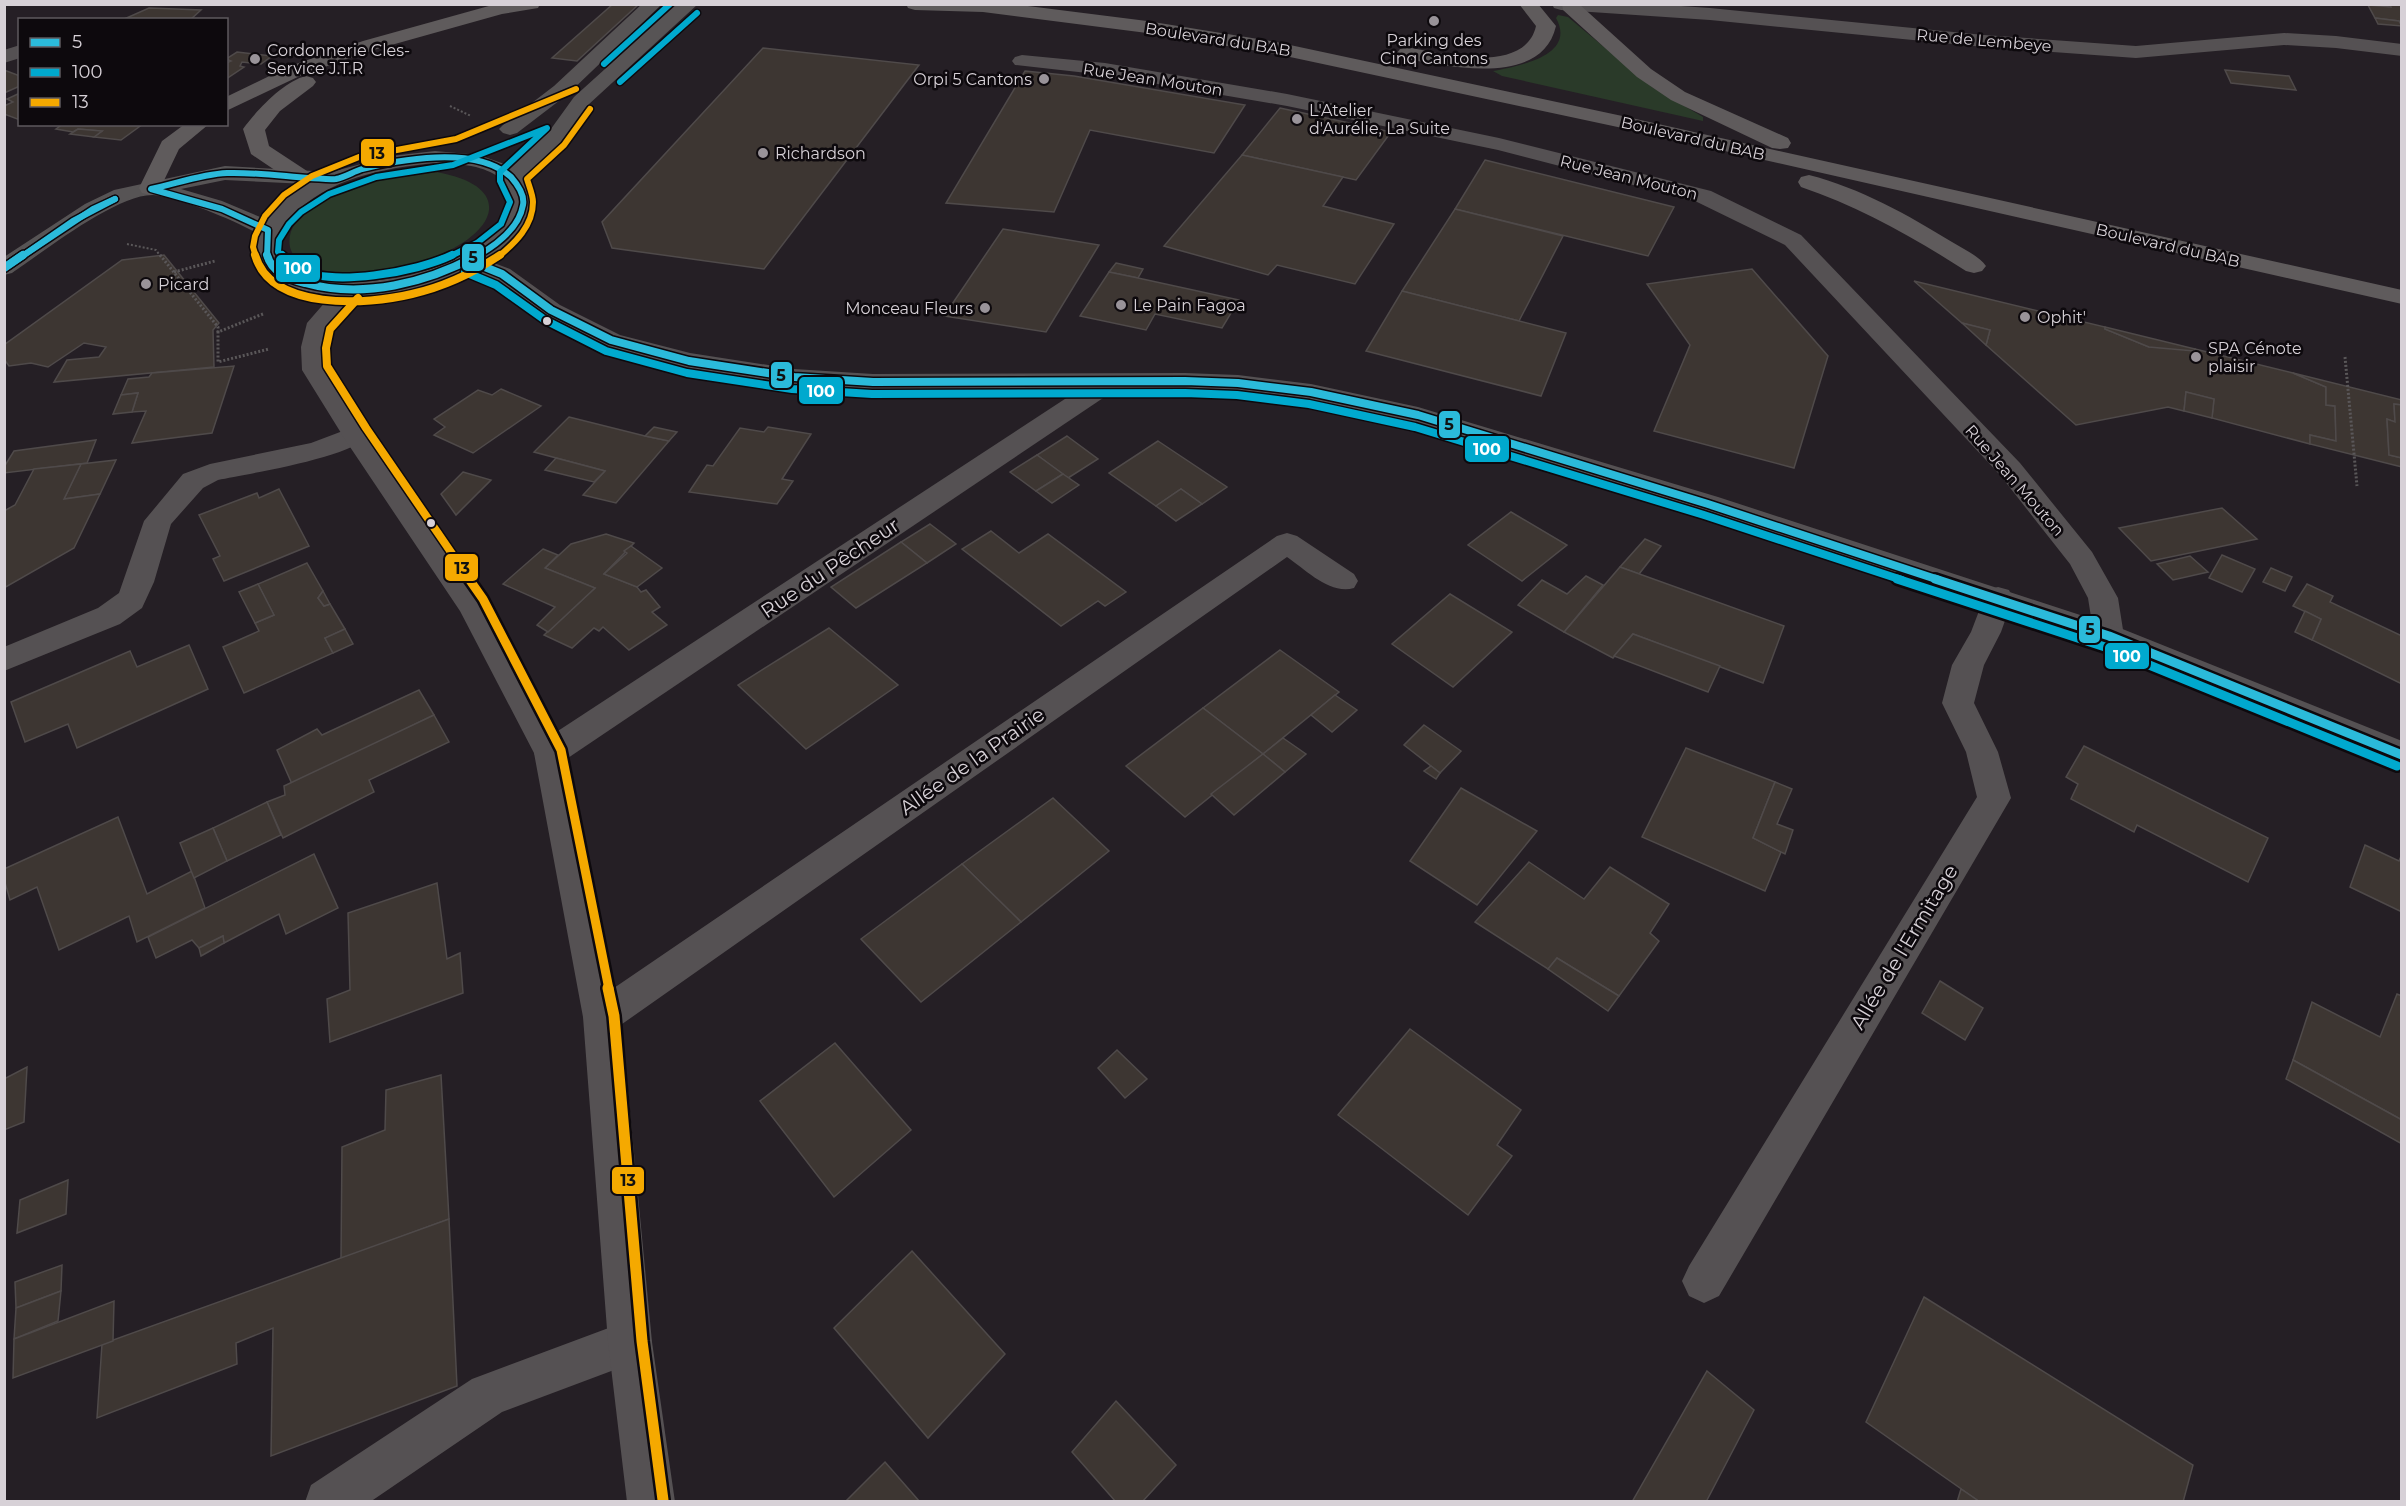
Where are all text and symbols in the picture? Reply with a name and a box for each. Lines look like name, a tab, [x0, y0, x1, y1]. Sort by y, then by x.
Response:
marker: Parking des Cinq Cantons	[1427, 14, 1441, 28]
legend	[18, 18, 228, 126]
street label: Boulevard du BAB	[1144, 19, 1292, 60]
street label: Rue de Lembeye	[1916, 25, 2052, 56]
text: 5	[72, 31, 82, 53]
place label: Parking des Cinq Cantons	[1380, 31, 1488, 68]
place label: Cordonnerie Cles- Service J.T.R	[267, 41, 410, 78]
marker: Cordonnerie Cles- Service J.T.R	[248, 52, 262, 66]
street label: Rue Jean Mouton	[1082, 59, 1224, 100]
text: 100	[72, 61, 102, 83]
place label: Orpi 5 Cantons	[913, 70, 1032, 89]
marker: Orpi 5 Cantons	[1037, 72, 1051, 86]
text: 13	[72, 91, 89, 113]
place label: L'Atelier d'Aurélie, La Suite	[1309, 101, 1450, 138]
marker: L'Atelier d'Aurélie, La Suite	[1290, 112, 1304, 126]
street label: Boulevard du BAB	[1619, 113, 1767, 164]
line badge: 13	[360, 138, 395, 167]
text: 13	[369, 144, 385, 163]
place label: Richardson	[775, 144, 866, 163]
marker: Richardson	[756, 146, 770, 160]
street label: Rue Jean Mouton	[1558, 151, 1700, 204]
street label: Boulevard du BAB	[2094, 220, 2242, 271]
line badge: 5	[461, 243, 485, 272]
text: 5	[468, 248, 478, 267]
line badge: 100	[275, 254, 321, 283]
text: 100	[284, 259, 312, 278]
place label: Picard	[158, 275, 209, 294]
marker: Picard	[139, 277, 153, 291]
place label: Le Pain Fagoa	[1133, 296, 1246, 315]
marker: Le Pain Fagoa	[1114, 298, 1128, 312]
place label: Monceau Fleurs	[845, 299, 973, 318]
marker: Monceau Fleurs	[978, 301, 992, 315]
place label: Ophit'	[2037, 308, 2086, 327]
marker: Ophit'	[2018, 310, 2032, 324]
unlabelled marker	[541, 315, 553, 327]
place label: SPA Cénote plaisir	[2208, 339, 2302, 376]
marker: SPA Cénote plaisir	[2189, 350, 2203, 364]
line badge: 5	[770, 361, 793, 389]
text: 5	[776, 366, 786, 385]
line badge: 100	[798, 376, 844, 405]
text: 100	[807, 382, 835, 401]
line badge: 5	[1438, 410, 1461, 439]
text: 5	[1444, 415, 1454, 434]
street label: Rue Jean Mouton	[1961, 421, 2068, 540]
line badge: 100	[1464, 435, 1510, 463]
text: 100	[1473, 440, 1501, 459]
street label: Rue du Pêcheur	[756, 513, 904, 623]
unlabelled marker	[425, 517, 437, 529]
line badge: 13	[444, 553, 479, 582]
text: 13	[454, 559, 470, 578]
line badge: 5	[2078, 615, 2101, 644]
text: 5	[2085, 620, 2095, 639]
line badge: 100	[2104, 642, 2150, 670]
text: 100	[2113, 647, 2141, 666]
street label: Allée de la Prairie	[895, 702, 1049, 820]
street label: Allée de l'Ermitage	[1845, 860, 1963, 1034]
line badge: 13	[611, 1166, 645, 1195]
text: 13	[620, 1171, 636, 1190]

